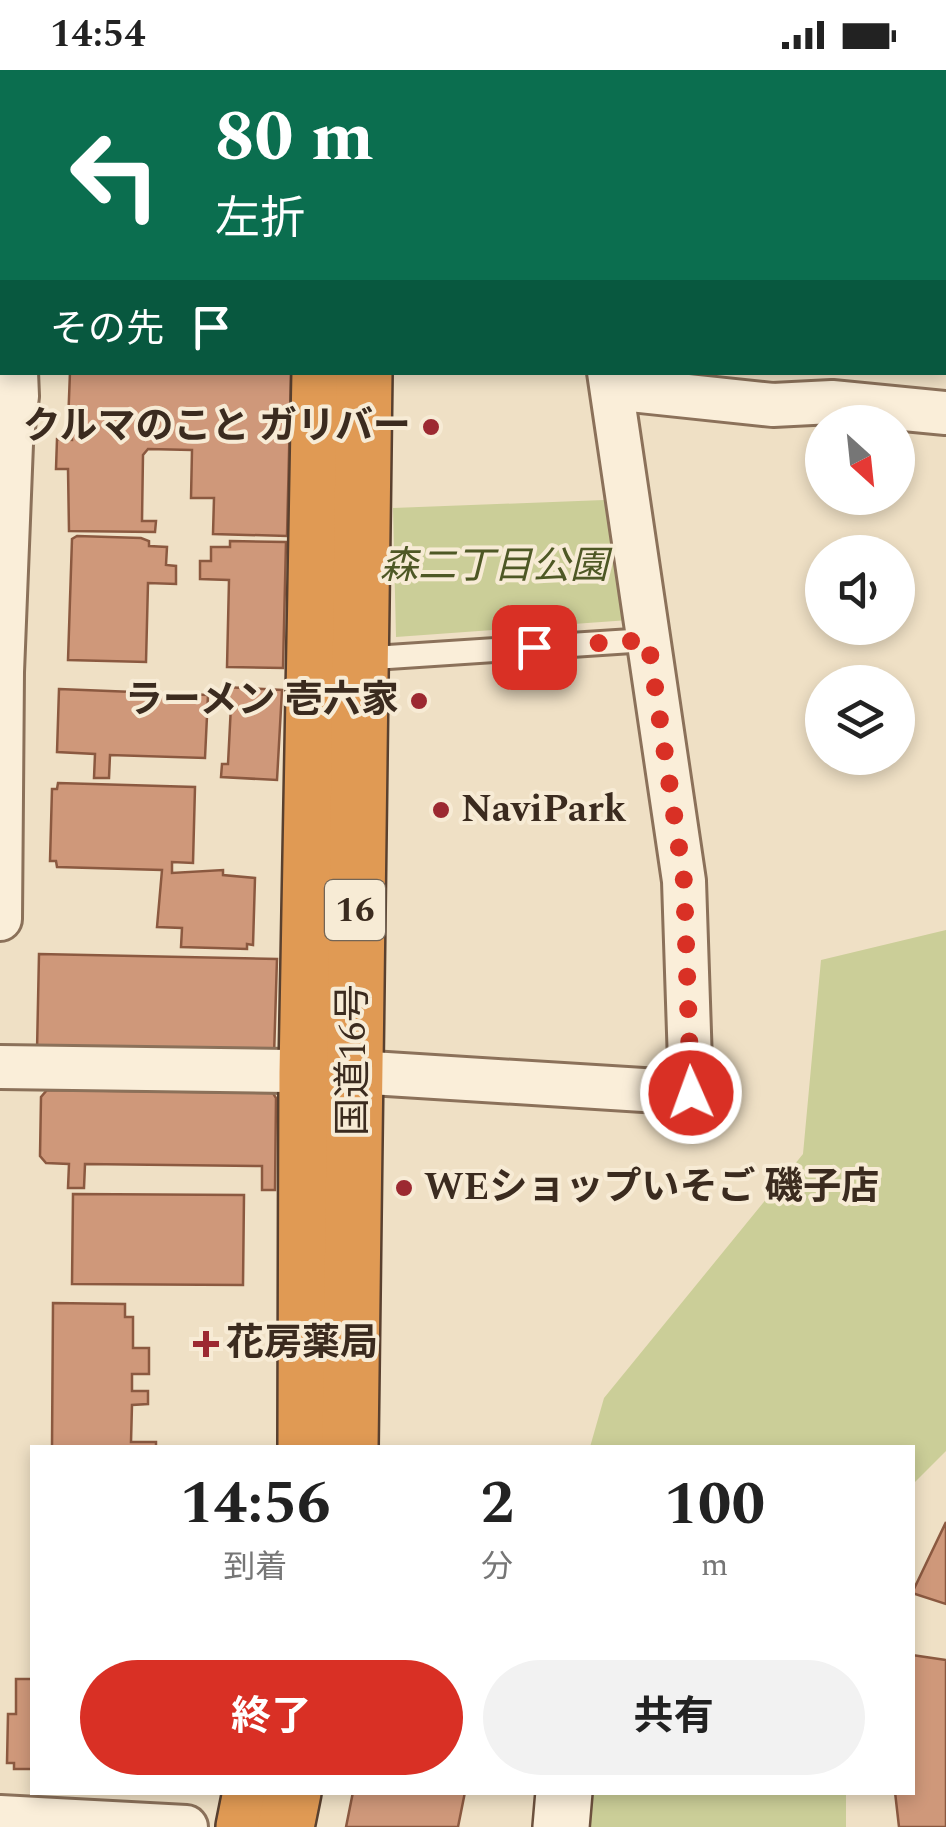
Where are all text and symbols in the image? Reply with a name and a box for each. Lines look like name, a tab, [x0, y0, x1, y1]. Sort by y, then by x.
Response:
text: 14:54	[50, 6, 145, 64]
text: 80 m	[215, 85, 374, 191]
icon: left	[50, 110, 180, 240]
text: 左折	[215, 185, 305, 254]
icon: arrive	[184, 300, 239, 355]
text: その先	[50, 301, 164, 359]
place label: クルマのこと ガリバー	[23, 398, 411, 456]
north arrow	[805, 405, 915, 515]
map controls	[805, 405, 915, 775]
marker: クルマのこと ガリバー	[420, 416, 442, 438]
button: sound	[805, 535, 915, 645]
park label: 森二丁目公園	[380, 538, 613, 596]
pin	[492, 605, 577, 690]
icon: arrive	[507, 620, 562, 675]
button: layers	[805, 665, 915, 775]
place label: ラーメン 壱六家	[125, 672, 399, 730]
marker: ラーメン 壱六家	[408, 690, 430, 712]
place label: NaviPark	[461, 781, 627, 839]
marker: NaviPark	[430, 799, 452, 821]
road number: 16	[325, 880, 385, 940]
street label: 国道16号	[325, 984, 383, 1136]
position arrow	[639, 1041, 743, 1145]
place label: WEショップいそご 磯子店	[424, 1159, 879, 1217]
marker: WEショップいそご 磯子店	[393, 1177, 415, 1199]
place label: 花房薬局	[226, 1315, 378, 1373]
marker: 花房薬局	[195, 1333, 217, 1355]
text: 14:56	[180, 1458, 331, 1550]
text: 2	[481, 1458, 514, 1550]
text: 100	[664, 1459, 765, 1551]
text: m	[701, 1541, 728, 1590]
text: 到着	[223, 1543, 287, 1592]
text: 分	[481, 1543, 513, 1592]
button: 終了	[80, 1660, 463, 1775]
button: 共有	[483, 1660, 865, 1775]

